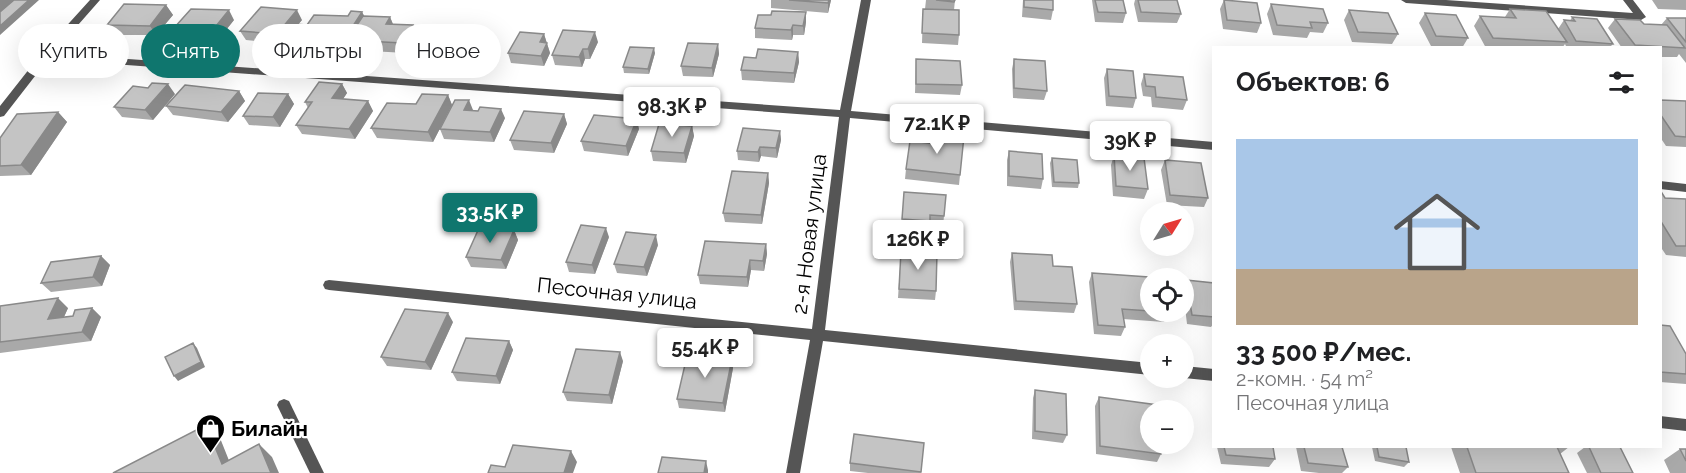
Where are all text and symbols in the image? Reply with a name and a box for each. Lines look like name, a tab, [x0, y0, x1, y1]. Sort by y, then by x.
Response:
chip: Купить	[18, 24, 129, 78]
chip: Снять	[141, 24, 240, 78]
chip: Фильтры	[252, 24, 383, 78]
chip: Новое	[395, 24, 501, 78]
icon: filters	[1605, 66, 1638, 99]
text: Объектов: 6	[1236, 67, 1390, 97]
pin: 98.3K ₽	[617, 87, 727, 138]
text: 98.3K ₽	[637, 94, 707, 118]
pin: 72.1K ₽	[882, 104, 992, 155]
text: 72.1K ₽	[904, 111, 970, 135]
pin: 39K ₽	[1088, 121, 1172, 172]
text: 39K ₽	[1104, 128, 1156, 152]
street label: 2-я Новая улица	[787, 152, 831, 316]
icon: home	[1383, 178, 1491, 286]
pin: 33.5K ₽	[435, 193, 545, 244]
text: 33.5K ₽	[456, 200, 524, 224]
north arrow	[1140, 202, 1194, 256]
map controls	[1140, 202, 1194, 454]
pin: 126K ₽	[869, 220, 967, 271]
text: 126K ₽	[887, 227, 949, 251]
button: locate	[1140, 268, 1194, 322]
street label: Песочная улица	[536, 272, 698, 314]
pin: 55.4K ₽	[650, 328, 760, 379]
button: +	[1140, 334, 1194, 388]
text: 55.4K ₽	[671, 335, 739, 359]
text: 33 500 ₽/мес.	[1236, 337, 1411, 367]
text: 2-комн. · 54 m²	[1236, 367, 1373, 391]
text: Песочная улица	[1236, 391, 1389, 415]
button: −	[1140, 400, 1194, 454]
shop icon: Билайн	[194, 412, 226, 454]
place label: Билайн	[231, 416, 308, 441]

